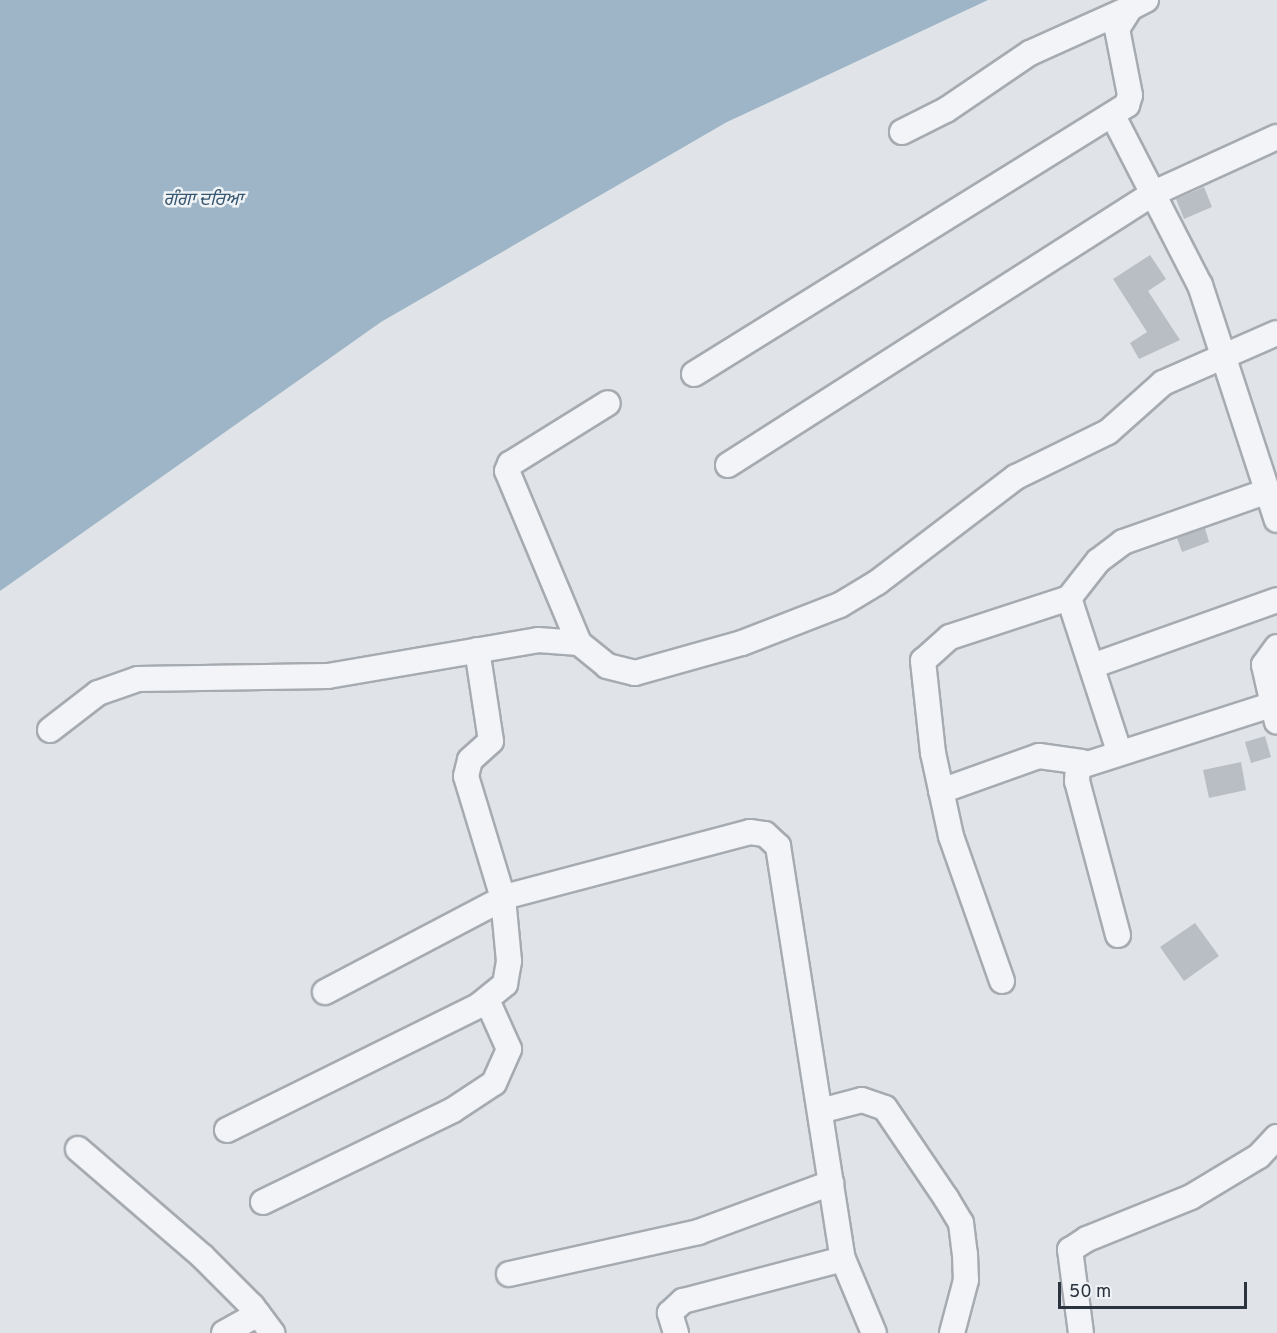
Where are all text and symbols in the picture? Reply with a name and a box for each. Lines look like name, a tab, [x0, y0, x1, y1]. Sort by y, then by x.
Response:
water label: ਗੰਗਾ ਦਰਿਆ	[163, 190, 243, 212]
scale bar	[1061, 1270, 1250, 1308]
text: 50 m	[1069, 1281, 1111, 1304]

